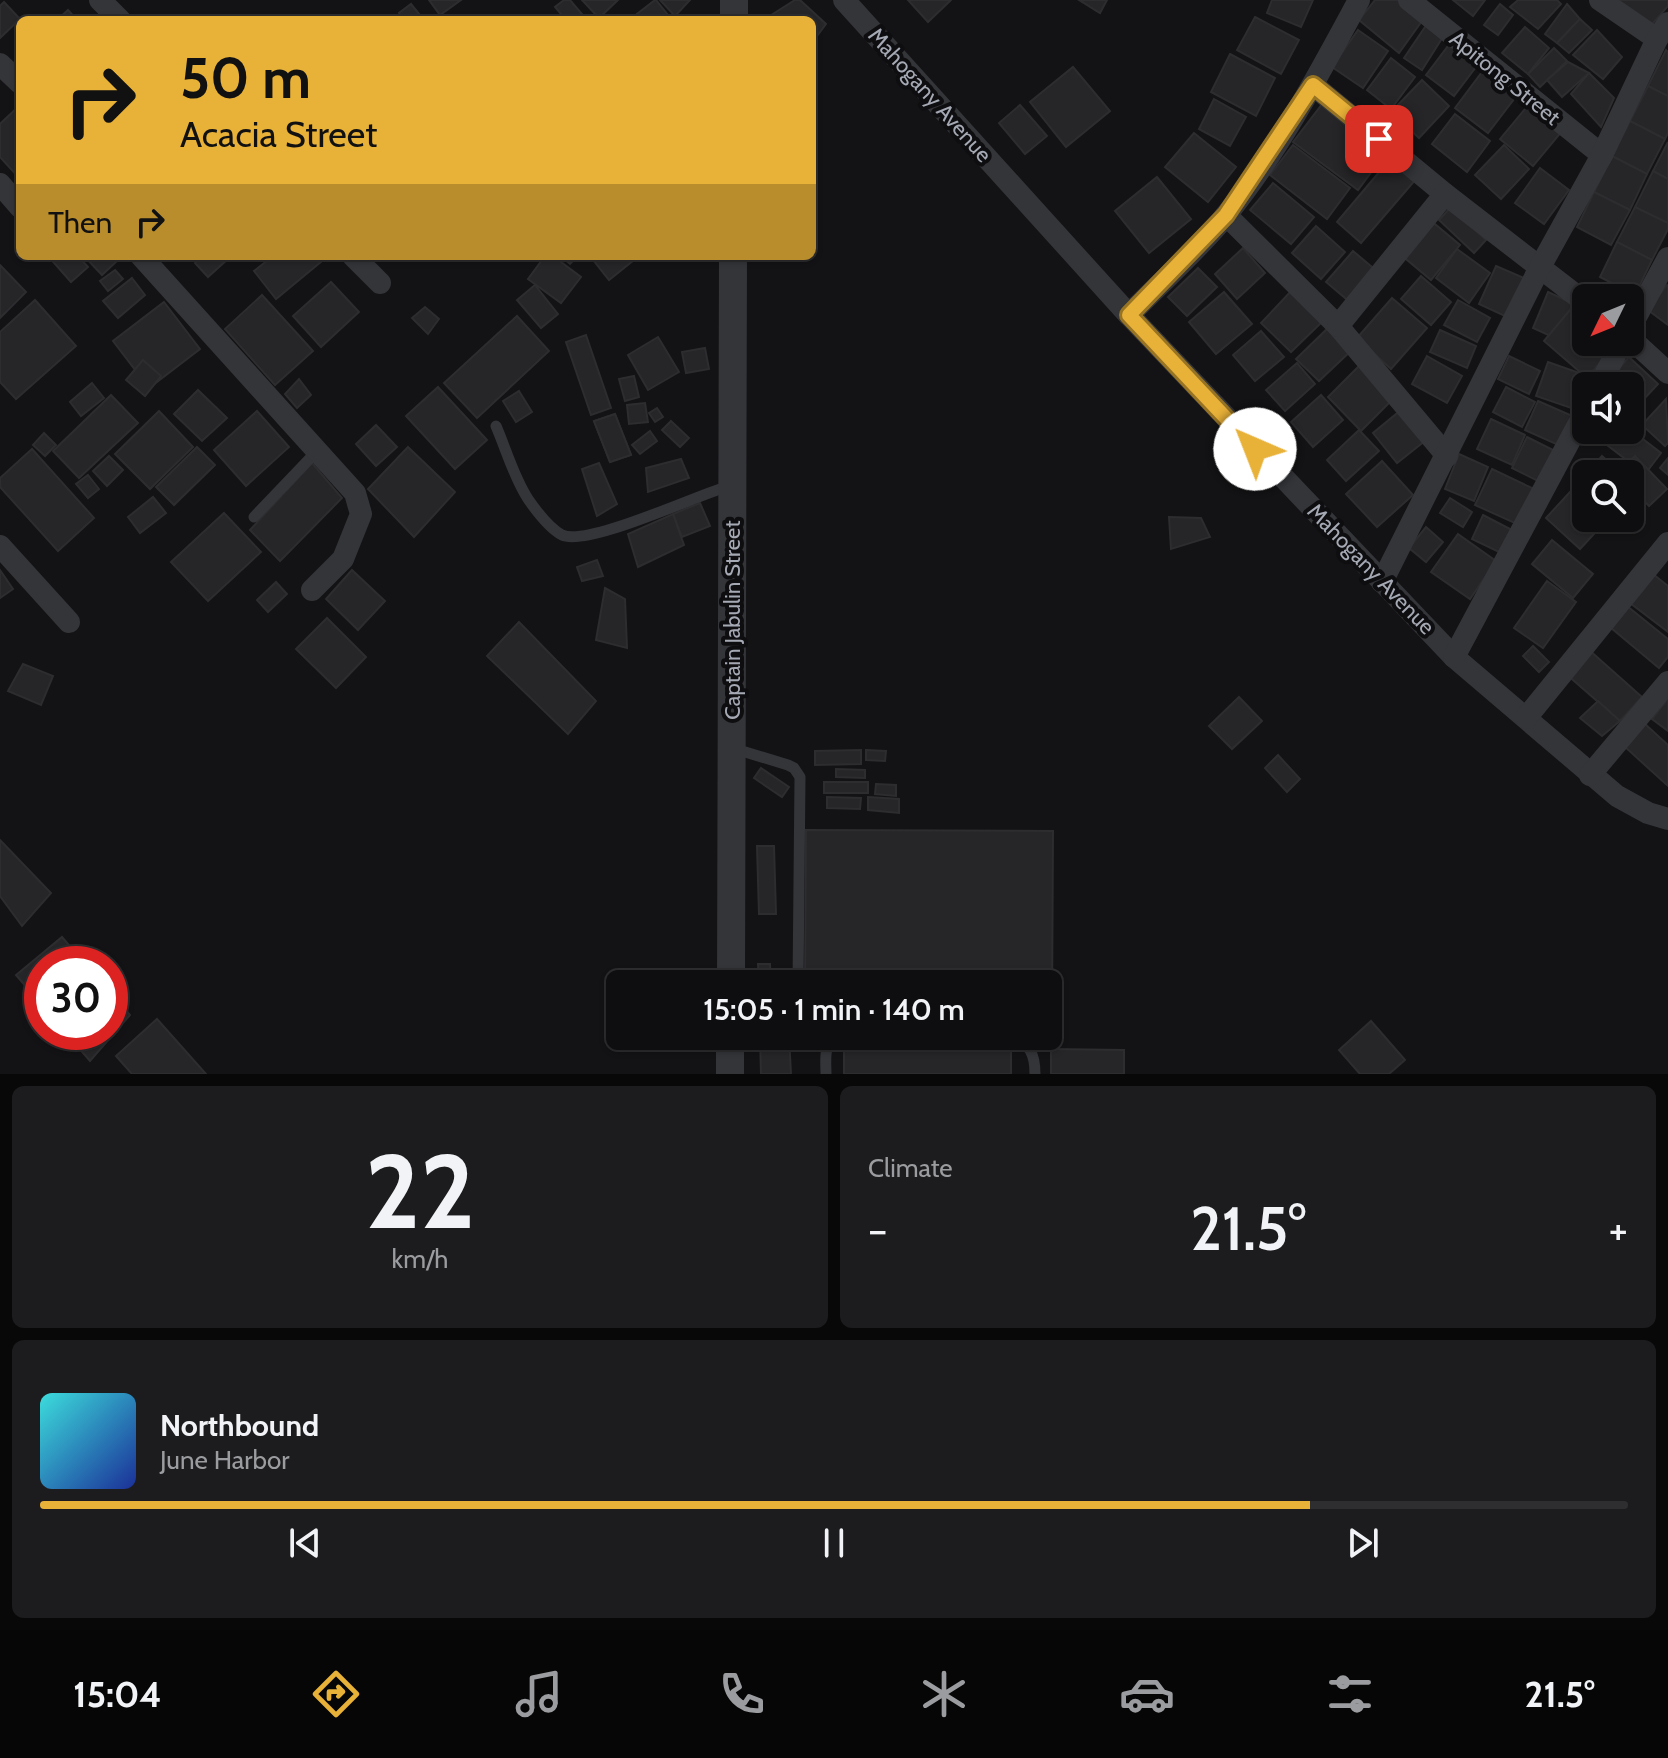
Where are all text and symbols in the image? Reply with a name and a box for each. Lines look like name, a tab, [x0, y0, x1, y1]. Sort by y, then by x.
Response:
street label: Mahogany Avenue	[863, 22, 997, 168]
street label: Apitong Street	[1444, 25, 1566, 131]
text: 50 m	[180, 44, 311, 112]
icon: right	[48, 48, 152, 152]
pin	[1345, 105, 1413, 173]
text: Acacia Street	[180, 112, 377, 156]
icon: arrive	[1357, 117, 1401, 161]
icon: right	[128, 200, 172, 244]
text: Then	[48, 204, 112, 241]
north arrow	[1572, 284, 1644, 356]
map controls	[1572, 284, 1644, 532]
button: sound	[1572, 372, 1644, 444]
position arrow	[1213, 407, 1297, 491]
button: search	[1572, 460, 1644, 532]
street label: Mahogany Avenue	[1302, 498, 1440, 640]
street label: Captain Jabulin Street	[719, 520, 746, 720]
speed limit sign: 30	[24, 946, 128, 1050]
text: 15:05 · 1 min · 140 m	[703, 991, 965, 1028]
text: 22	[365, 1128, 475, 1254]
text: Climate	[868, 1152, 953, 1184]
text: 21.5°	[1190, 1192, 1306, 1265]
text: −	[868, 1203, 887, 1256]
text: +	[1609, 1203, 1628, 1256]
text: km/h	[392, 1243, 448, 1275]
text: Northbound	[160, 1407, 319, 1444]
text: June Harbor	[160, 1444, 289, 1476]
icon: previous	[283, 1521, 327, 1565]
icon: pause	[812, 1521, 856, 1565]
icon: next	[1341, 1521, 1385, 1565]
icon: directions	[308, 1666, 364, 1722]
icon: music	[511, 1666, 567, 1722]
icon: phone	[714, 1666, 770, 1722]
icon: climate	[916, 1666, 972, 1722]
icon: car	[1119, 1666, 1175, 1722]
icon: filters	[1322, 1666, 1378, 1722]
text: 15:04	[73, 1672, 162, 1716]
text: 21.5°	[1525, 1672, 1595, 1716]

